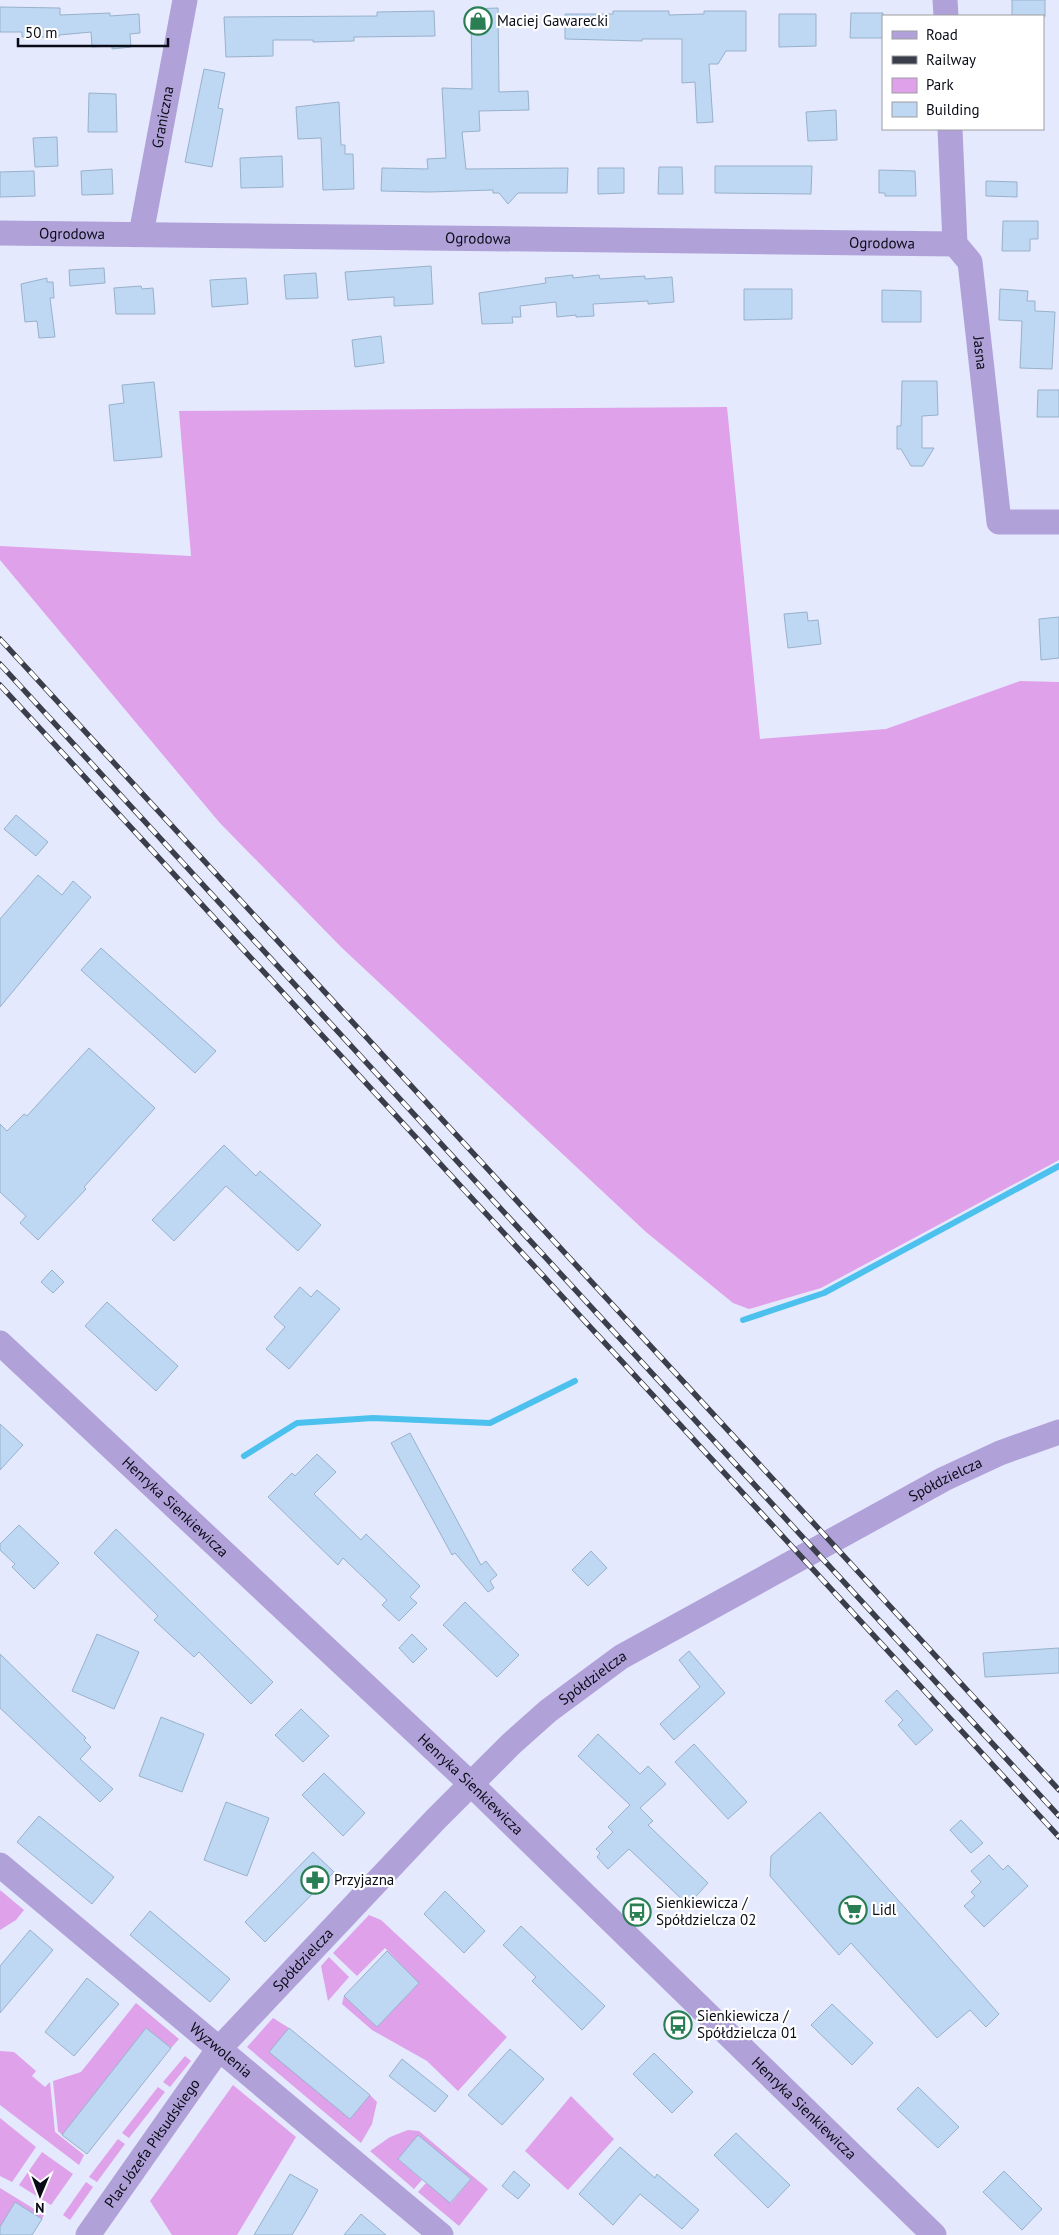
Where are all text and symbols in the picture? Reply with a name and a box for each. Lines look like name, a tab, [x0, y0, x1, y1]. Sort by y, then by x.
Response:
shop icon: Maciej Gawarecki	[463, 6, 493, 36]
place label: Maciej Gawarecki	[497, 11, 608, 30]
scale bar	[18, 15, 168, 47]
legend	[882, 15, 1044, 130]
text: 50 m	[25, 23, 58, 42]
text: Road	[926, 25, 958, 44]
text: Railway	[926, 50, 976, 69]
text: Park	[926, 75, 954, 94]
street label: Graniczna	[147, 84, 178, 150]
text: Building	[926, 100, 980, 119]
street label: Ogrodowa	[39, 223, 105, 243]
street label: Ogrodowa	[445, 228, 511, 248]
street label: Ogrodowa	[849, 233, 915, 253]
street label: Jasna	[969, 334, 992, 371]
street label: Henryka Sienkiewicza	[118, 1452, 233, 1561]
street label: Spółdzielcza	[905, 1453, 985, 1506]
street label: Spółdzielcza	[555, 1646, 630, 1709]
street label: Henryka Sienkiewicza	[414, 1729, 528, 1839]
pharmacy icon: Przyjazna	[300, 1865, 330, 1895]
place label: Przyjazna	[334, 1870, 394, 1889]
place label: Sienkiewicza / Spółdzielcza 02	[656, 1893, 756, 1929]
supermarket icon: Lidl	[838, 1895, 868, 1925]
bus stop icon: Sienkiewicza / Spółdzielcza 02	[622, 1897, 652, 1927]
place label: Lidl	[872, 1900, 897, 1919]
street label: Spółdzielcza	[268, 1924, 337, 1995]
place label: Sienkiewicza / Spółdzielcza 01	[697, 2006, 797, 2042]
bus stop icon: Sienkiewicza / Spółdzielcza 01	[663, 2010, 693, 2040]
street label: Wyzwolenia	[186, 2018, 256, 2082]
street label: Henryka Sienkiewicza	[748, 2053, 861, 2163]
street label: Plac Józefa Piłsudskiego	[100, 2075, 204, 2211]
north arrow	[15, 2170, 65, 2220]
text: N	[35, 2199, 45, 2217]

